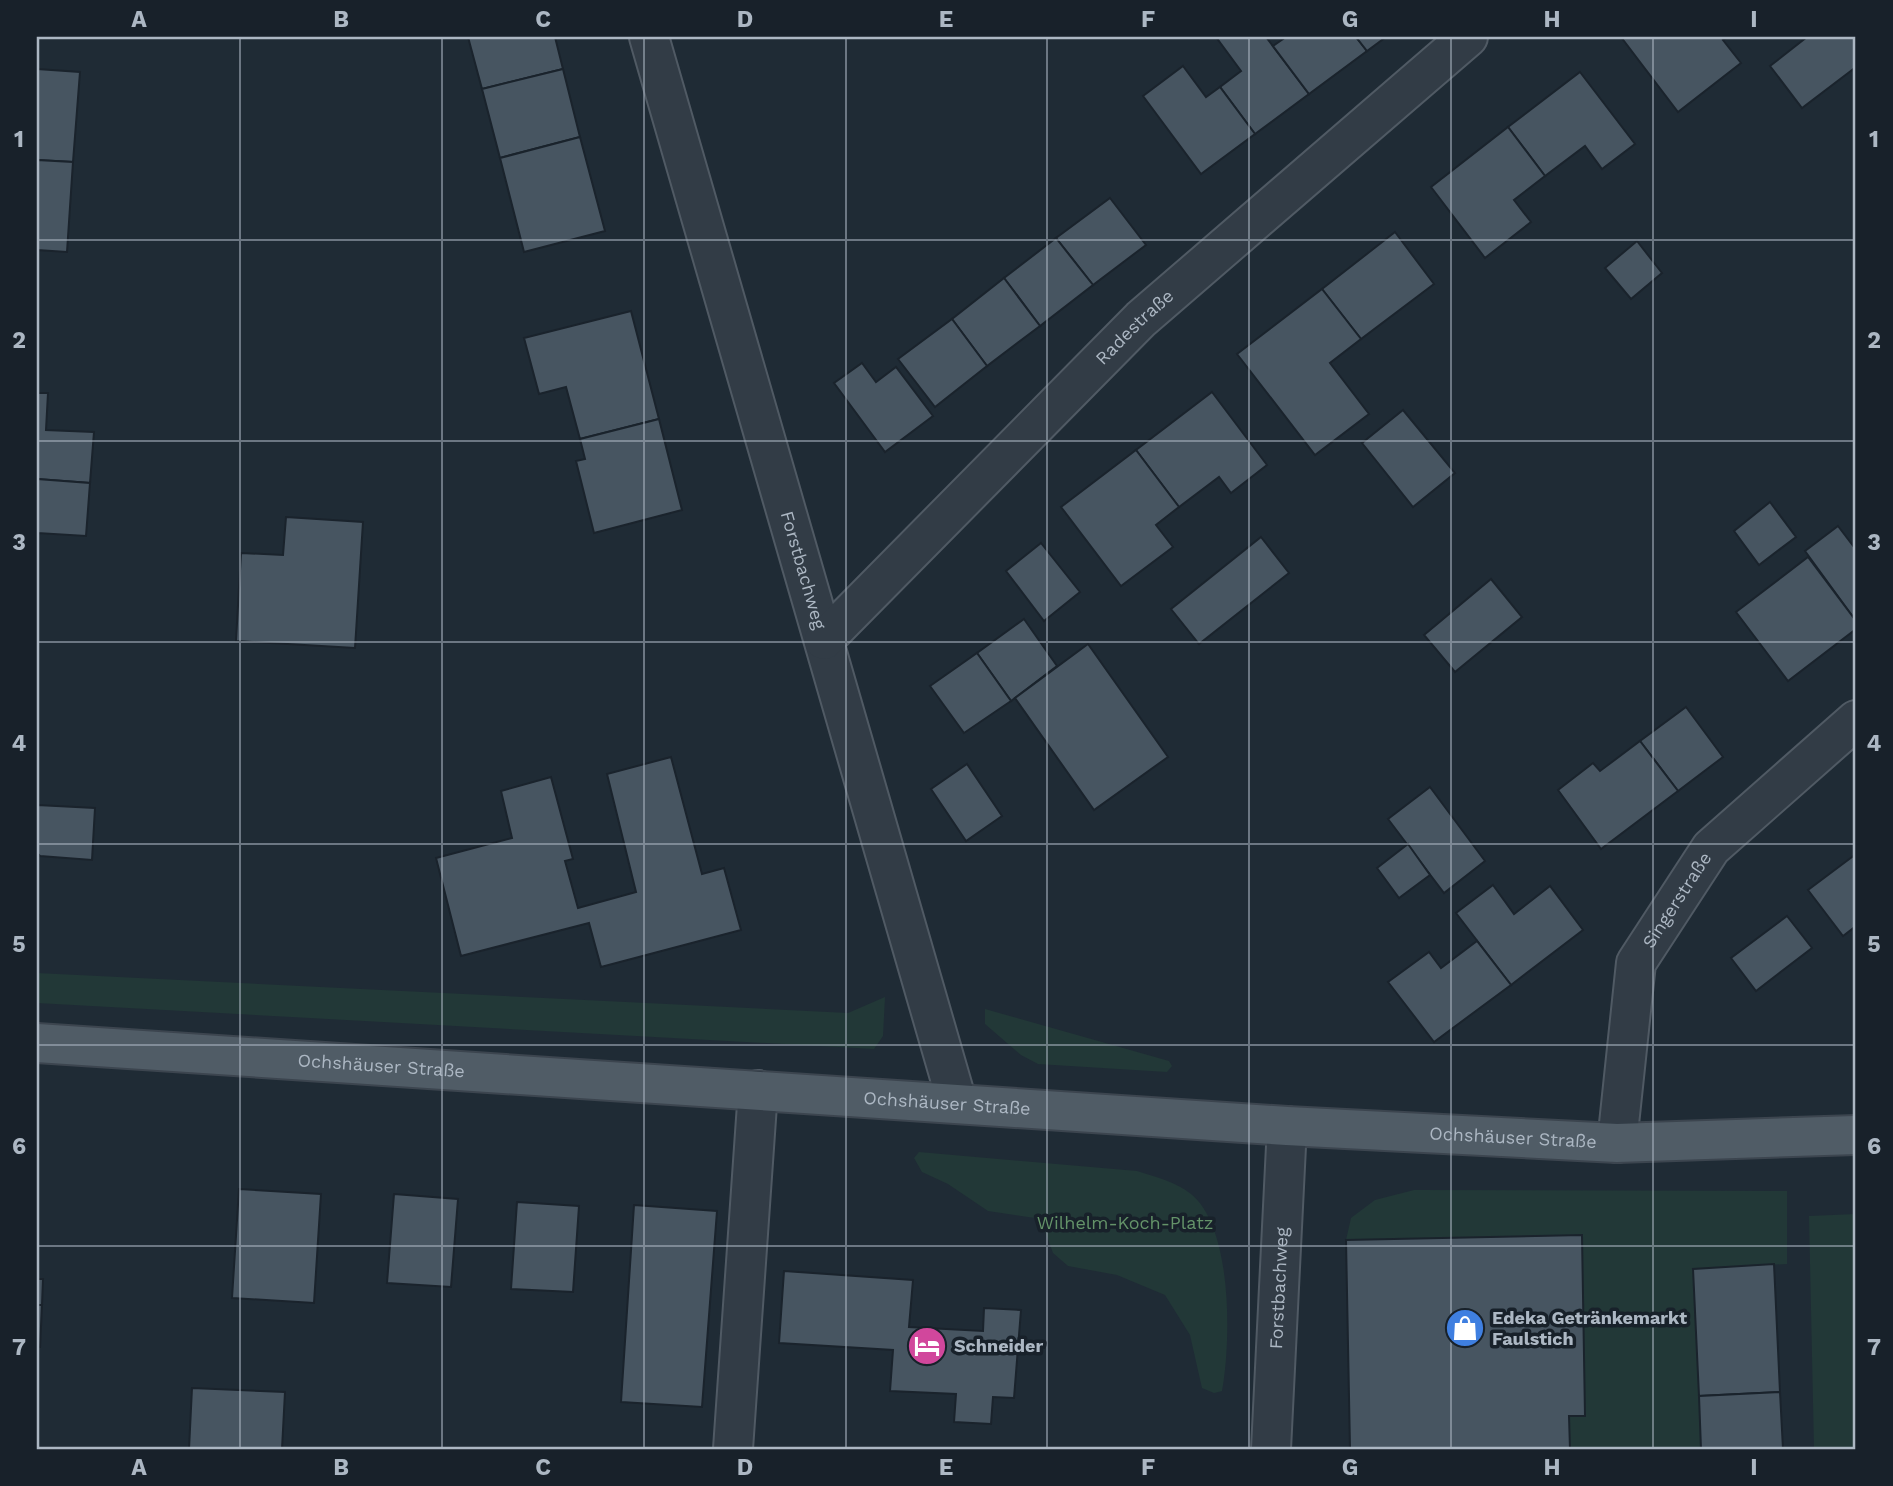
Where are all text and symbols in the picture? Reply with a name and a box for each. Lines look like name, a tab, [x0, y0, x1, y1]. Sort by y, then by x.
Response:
text: A	[131, 6, 147, 33]
text: B	[333, 6, 349, 33]
text: C	[535, 6, 551, 33]
text: D	[737, 6, 753, 33]
text: E	[939, 6, 953, 33]
text: F	[1141, 6, 1155, 33]
text: G	[1342, 6, 1358, 33]
text: H	[1543, 6, 1561, 33]
text: I	[1750, 6, 1758, 33]
text: 1	[14, 126, 24, 153]
text: 1	[1869, 126, 1879, 153]
street label: Radestraße	[1091, 285, 1178, 369]
text: 2	[12, 327, 26, 354]
text: 2	[1867, 327, 1881, 354]
street label: Forstbachweg	[777, 508, 831, 632]
text: 3	[12, 529, 26, 556]
text: 3	[1867, 529, 1881, 556]
text: 4	[12, 730, 27, 757]
text: 4	[1867, 730, 1882, 757]
street label: Singerstraße	[1638, 848, 1715, 952]
text: 5	[12, 931, 26, 958]
text: 5	[1867, 931, 1881, 958]
street label: Ochshäuser Straße	[297, 1049, 466, 1081]
street label: Ochshäuser Straße	[863, 1087, 1031, 1119]
street label: Ochshäuser Straße	[1429, 1122, 1597, 1152]
text: 6	[12, 1133, 26, 1160]
text: 6	[1867, 1133, 1881, 1160]
park label: Wilhelm-Koch-Platz	[1037, 1212, 1213, 1233]
street label: Forstbachweg	[1265, 1226, 1292, 1350]
shop icon: Edeka Getränkemarkt Faulstich	[1444, 1307, 1486, 1349]
place label: Edeka Getränkemarkt Faulstich	[1492, 1307, 1687, 1349]
hotel icon: Schneider	[906, 1325, 948, 1367]
text: 7	[12, 1334, 26, 1361]
text: 7	[1867, 1334, 1881, 1361]
place label: Schneider	[954, 1335, 1044, 1356]
text: A	[131, 1454, 147, 1481]
text: B	[333, 1454, 349, 1481]
text: C	[535, 1454, 551, 1481]
text: D	[737, 1454, 753, 1481]
text: E	[939, 1454, 953, 1481]
text: F	[1141, 1454, 1155, 1481]
text: G	[1342, 1454, 1358, 1481]
text: H	[1543, 1454, 1561, 1481]
text: I	[1750, 1454, 1758, 1481]

